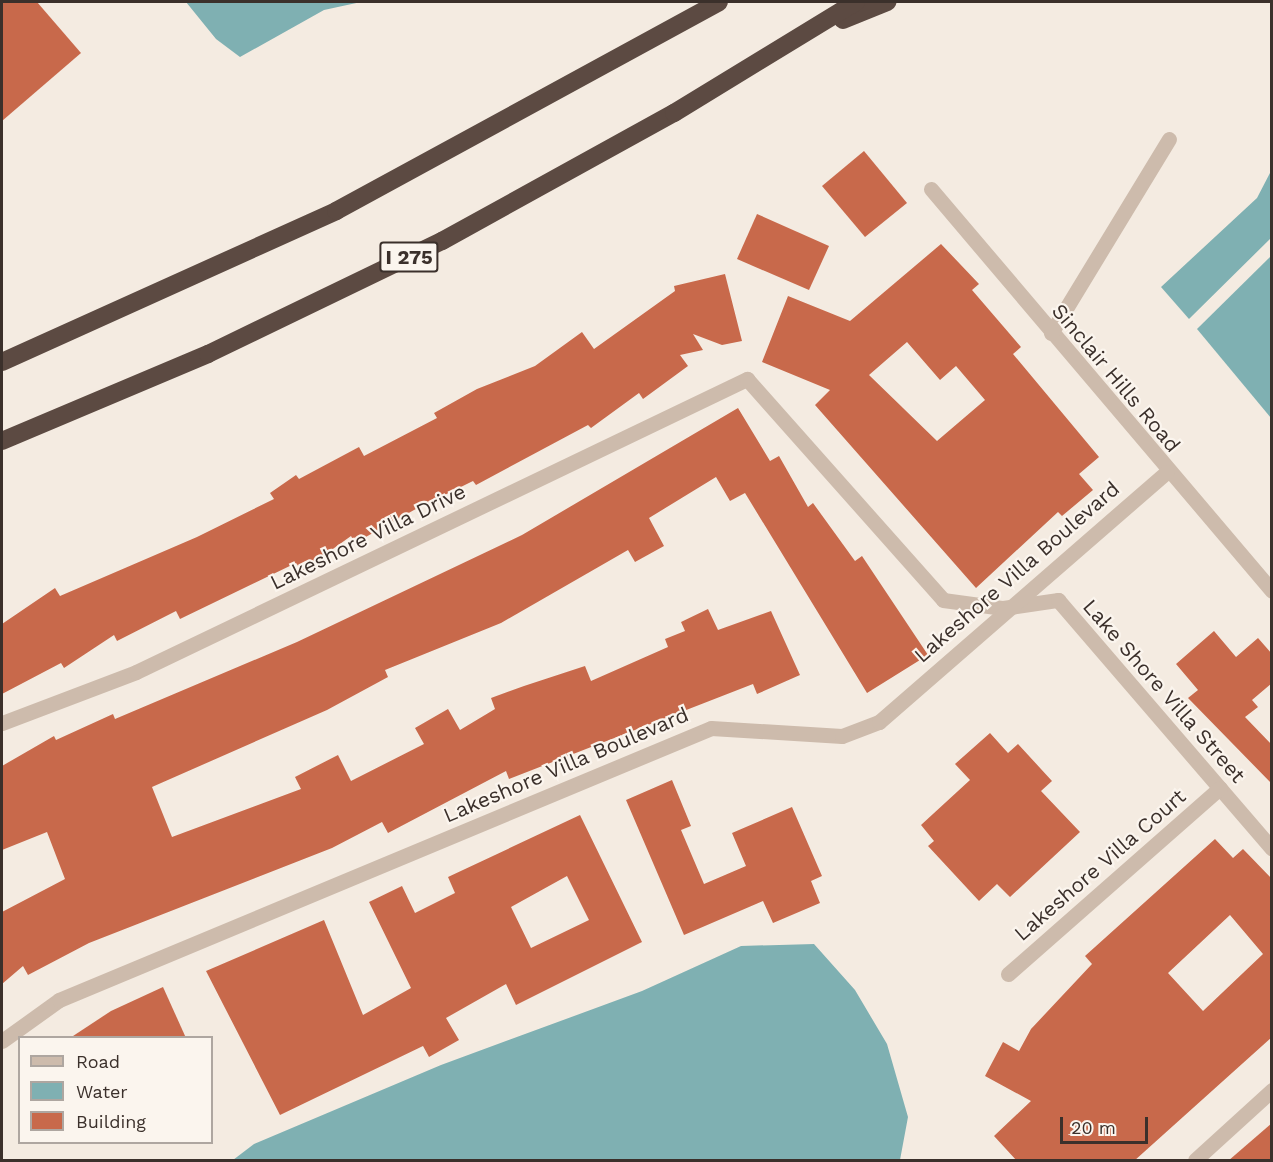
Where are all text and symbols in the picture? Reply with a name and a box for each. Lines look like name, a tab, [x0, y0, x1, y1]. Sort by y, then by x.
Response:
road number: I 275	[379, 240, 439, 274]
street label: Sinclair Hills Road	[1046, 298, 1186, 458]
street label: Lakeshore Villa Boulevard	[909, 476, 1125, 668]
street label: Lakeshore Villa Drive	[266, 478, 470, 596]
street label: Lake Shore Villa Street	[1077, 594, 1251, 788]
street label: Lakeshore Villa Boulevard	[439, 702, 693, 828]
street label: Lakeshore Villa Court	[1009, 783, 1191, 947]
legend	[18, 1036, 213, 1144]
text: Road	[76, 1051, 120, 1072]
text: Water	[76, 1081, 128, 1102]
scale bar	[1063, 1105, 1152, 1143]
text: Building	[76, 1111, 146, 1132]
text: 20 m	[1071, 1117, 1116, 1138]

